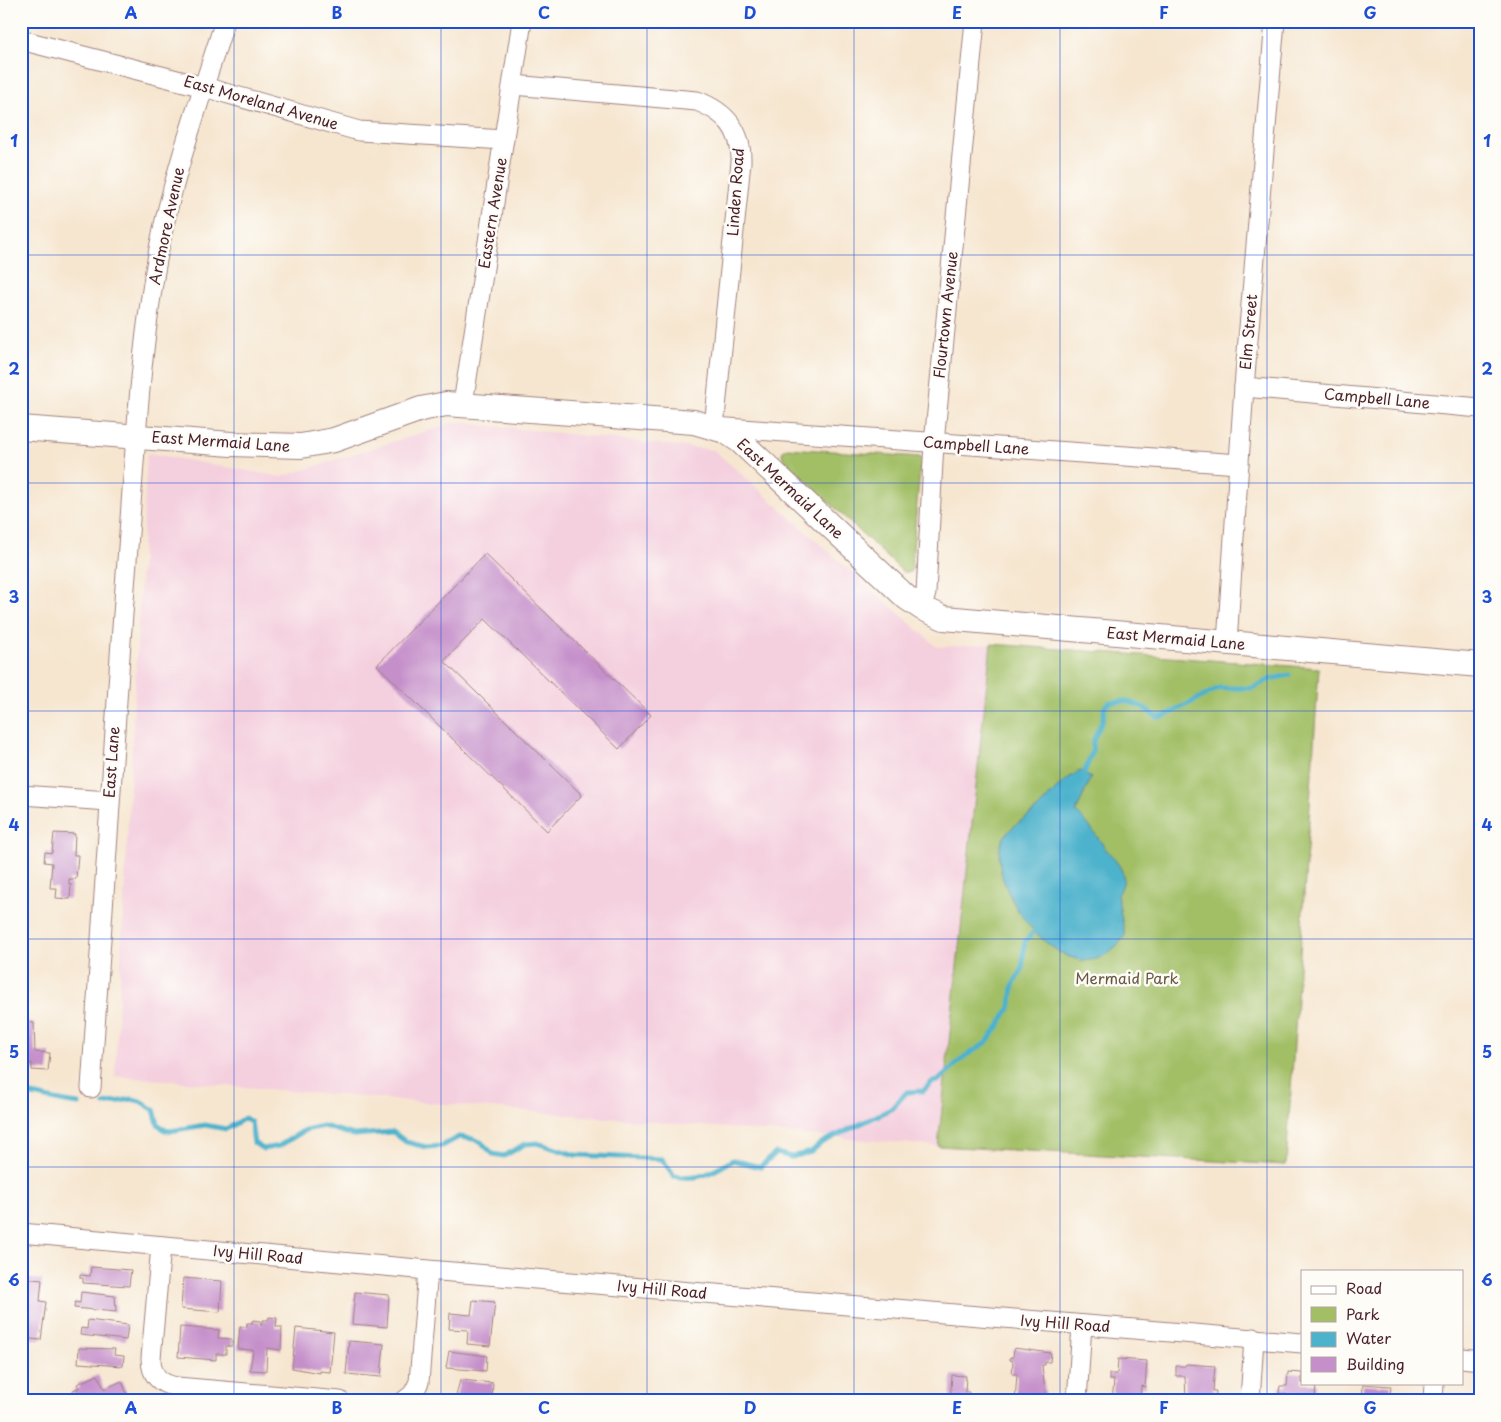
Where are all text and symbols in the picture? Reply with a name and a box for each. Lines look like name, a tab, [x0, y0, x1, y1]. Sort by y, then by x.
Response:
text: A	[125, 0, 138, 24]
text: B	[332, 0, 343, 24]
text: C	[538, 0, 550, 24]
text: D	[744, 0, 756, 24]
text: E	[952, 0, 962, 24]
text: F	[1159, 0, 1169, 24]
text: G	[1363, 0, 1377, 24]
street label: East Moreland Avenue	[181, 68, 341, 135]
text: 1	[10, 128, 18, 152]
text: 1	[1483, 128, 1491, 152]
street label: Linden Road	[720, 147, 749, 237]
street label: Eastern Avenue	[471, 156, 512, 270]
street label: Ardmore Avenue	[142, 165, 189, 287]
street label: Flourtown Avenue	[926, 250, 963, 380]
street label: Elm Street	[1233, 293, 1262, 371]
text: 2	[8, 356, 20, 380]
text: 2	[1481, 356, 1493, 380]
street label: Campbell Lane	[1323, 381, 1431, 414]
street label: East Mermaid Lane	[151, 424, 291, 457]
street label: Campbell Lane	[922, 429, 1030, 460]
street label: East Mermaid Lane	[732, 432, 850, 544]
text: 3	[9, 584, 19, 608]
text: 3	[1482, 584, 1492, 608]
street label: East Mermaid Lane	[1106, 620, 1246, 655]
street label: East Lane	[97, 725, 124, 798]
text: 4	[9, 812, 20, 836]
text: 4	[1482, 812, 1493, 836]
park label: Mermaid Park	[1075, 966, 1179, 989]
text: 5	[9, 1039, 19, 1063]
text: 5	[1482, 1039, 1492, 1063]
street label: Ivy Hill Road	[212, 1238, 304, 1269]
text: 6	[8, 1267, 20, 1291]
text: 6	[1481, 1267, 1493, 1291]
legend	[1301, 1270, 1464, 1384]
street label: Ivy Hill Road	[616, 1273, 708, 1304]
text: Road	[1346, 1276, 1382, 1299]
text: Park	[1346, 1302, 1380, 1325]
street label: Ivy Hill Road	[1019, 1308, 1111, 1337]
text: Water	[1346, 1326, 1391, 1349]
text: Building	[1346, 1352, 1405, 1375]
text: A	[125, 1395, 138, 1419]
text: B	[332, 1395, 343, 1419]
text: C	[538, 1395, 550, 1419]
text: D	[744, 1395, 756, 1419]
text: E	[952, 1395, 962, 1419]
text: F	[1159, 1395, 1169, 1419]
text: G	[1363, 1395, 1377, 1419]

